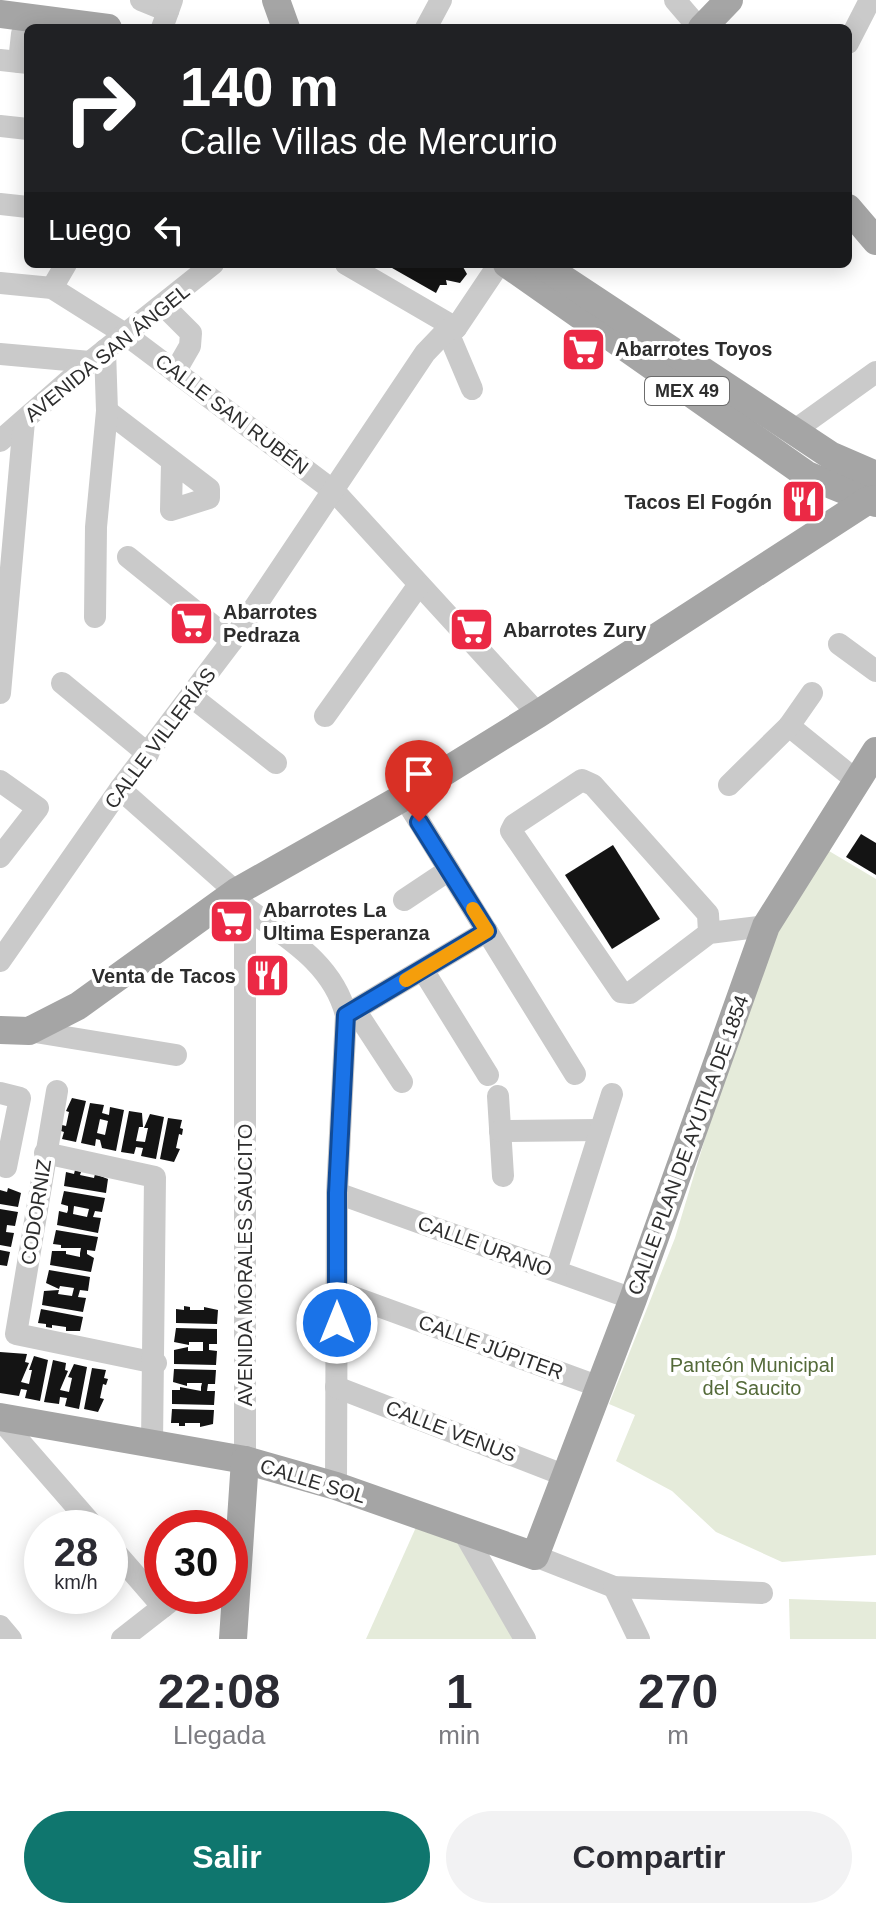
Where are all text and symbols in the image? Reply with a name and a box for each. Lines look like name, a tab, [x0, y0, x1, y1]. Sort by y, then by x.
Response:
text: 140 m	[180, 55, 339, 118]
icon: right	[48, 56, 152, 160]
text: Calle Villas de Mercurio	[180, 121, 558, 162]
icon: left	[147, 208, 191, 252]
text: Luego	[48, 213, 131, 246]
street label: AVENIDA SAN ÁNGEL	[20, 280, 194, 426]
supermarket icon: Abarrotes Toyos	[560, 325, 608, 373]
place label: Abarrotes Toyos	[615, 338, 772, 360]
street label: CALLE SAN RUBÉN	[151, 349, 313, 479]
road number: MEX 49	[645, 377, 729, 405]
restaurant icon: Tacos El Fogón	[779, 478, 827, 526]
place label: Tacos El Fogón	[625, 491, 772, 513]
supermarket icon: Abarrotes Pedraza	[168, 600, 216, 648]
place label: Abarrotes Pedraza	[223, 601, 317, 646]
supermarket icon: Abarrotes Zury	[448, 606, 496, 654]
place label: Abarrotes Zury	[503, 619, 647, 641]
street label: CALLE VILLERÍAS	[100, 663, 220, 813]
pin	[385, 740, 453, 822]
icon: arrive	[397, 752, 441, 796]
supermarket icon: Abarrotes La Ultima Esperanza	[208, 897, 256, 945]
place label: Abarrotes La Ultima Esperanza	[263, 899, 431, 944]
restaurant icon: Venta de Tacos	[243, 952, 291, 1000]
place label: Venta de Tacos	[92, 965, 236, 987]
street label: CALLE PLAN DE AYUTLA DE 1854	[623, 992, 753, 1298]
street label: AVENIDA MORALES SAUCITO	[234, 1124, 256, 1406]
street label: CODORNIZ	[17, 1158, 55, 1266]
street label: CALLE URANO	[415, 1212, 555, 1280]
position arrow	[295, 1281, 379, 1365]
street label: CALLE JÚPITER	[416, 1311, 566, 1383]
park label: Panteón Municipal del Saucito	[670, 1354, 834, 1399]
street label: CALLE VENUS	[383, 1396, 519, 1466]
street label: CALLE SOL	[258, 1455, 368, 1507]
speed limit sign: 30	[144, 1510, 248, 1614]
text: 28	[54, 1530, 98, 1574]
text: km/h	[54, 1571, 98, 1593]
text: 22:08	[158, 1665, 281, 1718]
text: 1	[446, 1665, 473, 1718]
text: 270	[638, 1665, 718, 1718]
text: Llegada	[173, 1720, 265, 1750]
text: min	[438, 1720, 480, 1750]
text: m	[667, 1720, 689, 1750]
button: Salir	[24, 1811, 430, 1903]
button: Compartir	[446, 1811, 852, 1903]

